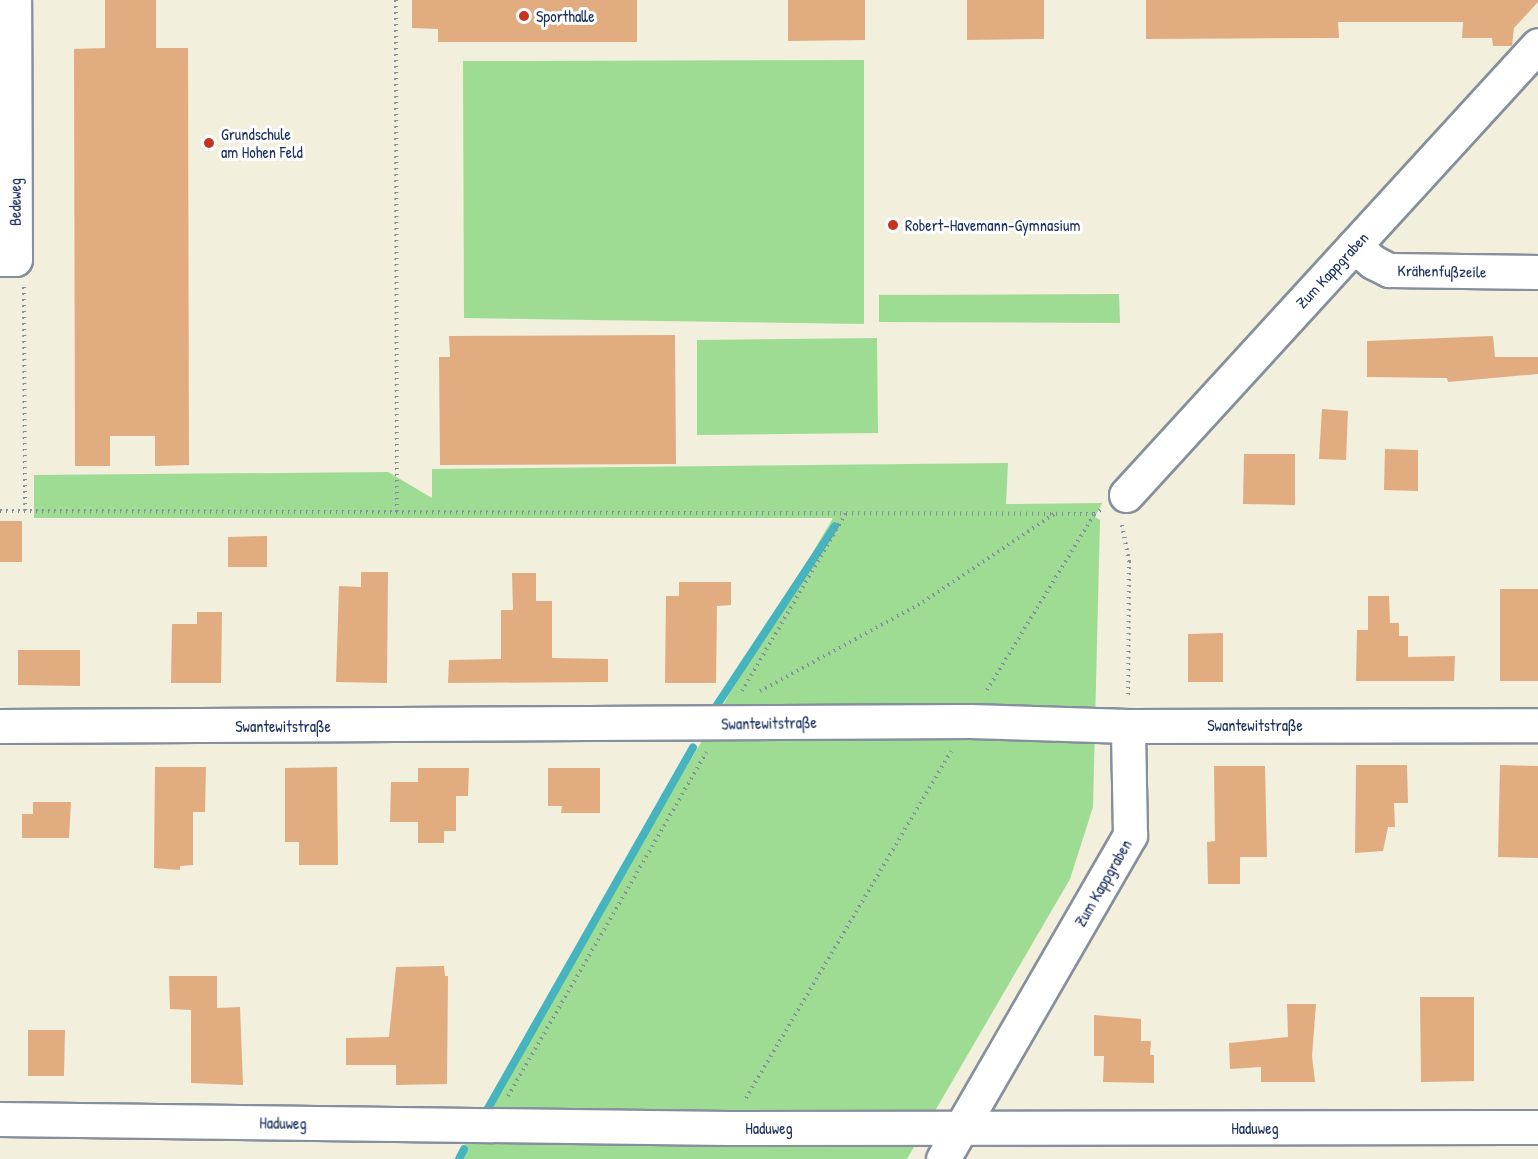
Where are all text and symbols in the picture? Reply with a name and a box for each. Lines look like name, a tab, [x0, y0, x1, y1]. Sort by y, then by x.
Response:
place label: Sporthalle	[536, 6, 595, 26]
marker: Sporthalle	[517, 9, 531, 23]
place label: Grundschule am Hohen Feld	[221, 124, 303, 162]
marker: Grundschule am Hohen Feld	[202, 136, 216, 150]
street label: Bedeweg	[5, 178, 25, 226]
place label: Robert-Havemann-Gymnasium	[905, 215, 1080, 235]
marker: Robert-Havemann-Gymnasium	[886, 218, 900, 232]
street label: Zum Kappgraben	[1292, 228, 1372, 312]
street label: Krähenfußzeile	[1397, 261, 1487, 281]
street label: Swantewitstraße	[721, 713, 817, 733]
street label: Swantewitstraße	[1207, 715, 1303, 735]
street label: Swantewitstraße	[235, 716, 331, 736]
street label: Zum Kappgraben	[1070, 836, 1136, 930]
street label: Haduweg	[259, 1113, 307, 1133]
street label: Haduweg	[745, 1118, 793, 1138]
street label: Haduweg	[1231, 1118, 1279, 1138]

